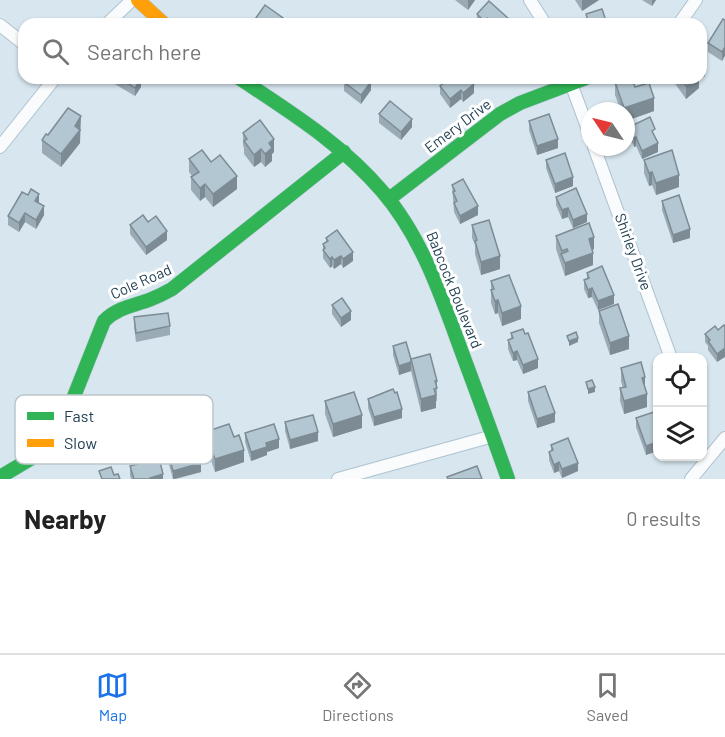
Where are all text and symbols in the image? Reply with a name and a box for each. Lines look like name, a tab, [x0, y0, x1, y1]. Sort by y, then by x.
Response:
search box	[18, 18, 707, 84]
icon: search	[39, 35, 72, 68]
text: Search here	[87, 38, 201, 64]
street label: Emery Drive	[421, 94, 494, 156]
north arrow	[581, 102, 635, 156]
street label: Shirley Drive	[612, 211, 656, 293]
street label: Babcock Boulevard	[423, 229, 487, 351]
street label: Cole Road	[107, 260, 174, 303]
map controls	[653, 353, 707, 461]
button: locate	[653, 353, 707, 407]
legend	[15, 395, 213, 464]
text: Fast	[64, 406, 94, 425]
button: layers	[653, 407, 707, 461]
text: Slow	[64, 433, 97, 452]
text: Nearby	[24, 503, 106, 534]
text: 0 results	[626, 506, 701, 530]
tab: Map	[96, 669, 129, 724]
tab: Directions	[322, 669, 394, 724]
tab: Saved	[587, 669, 629, 724]

